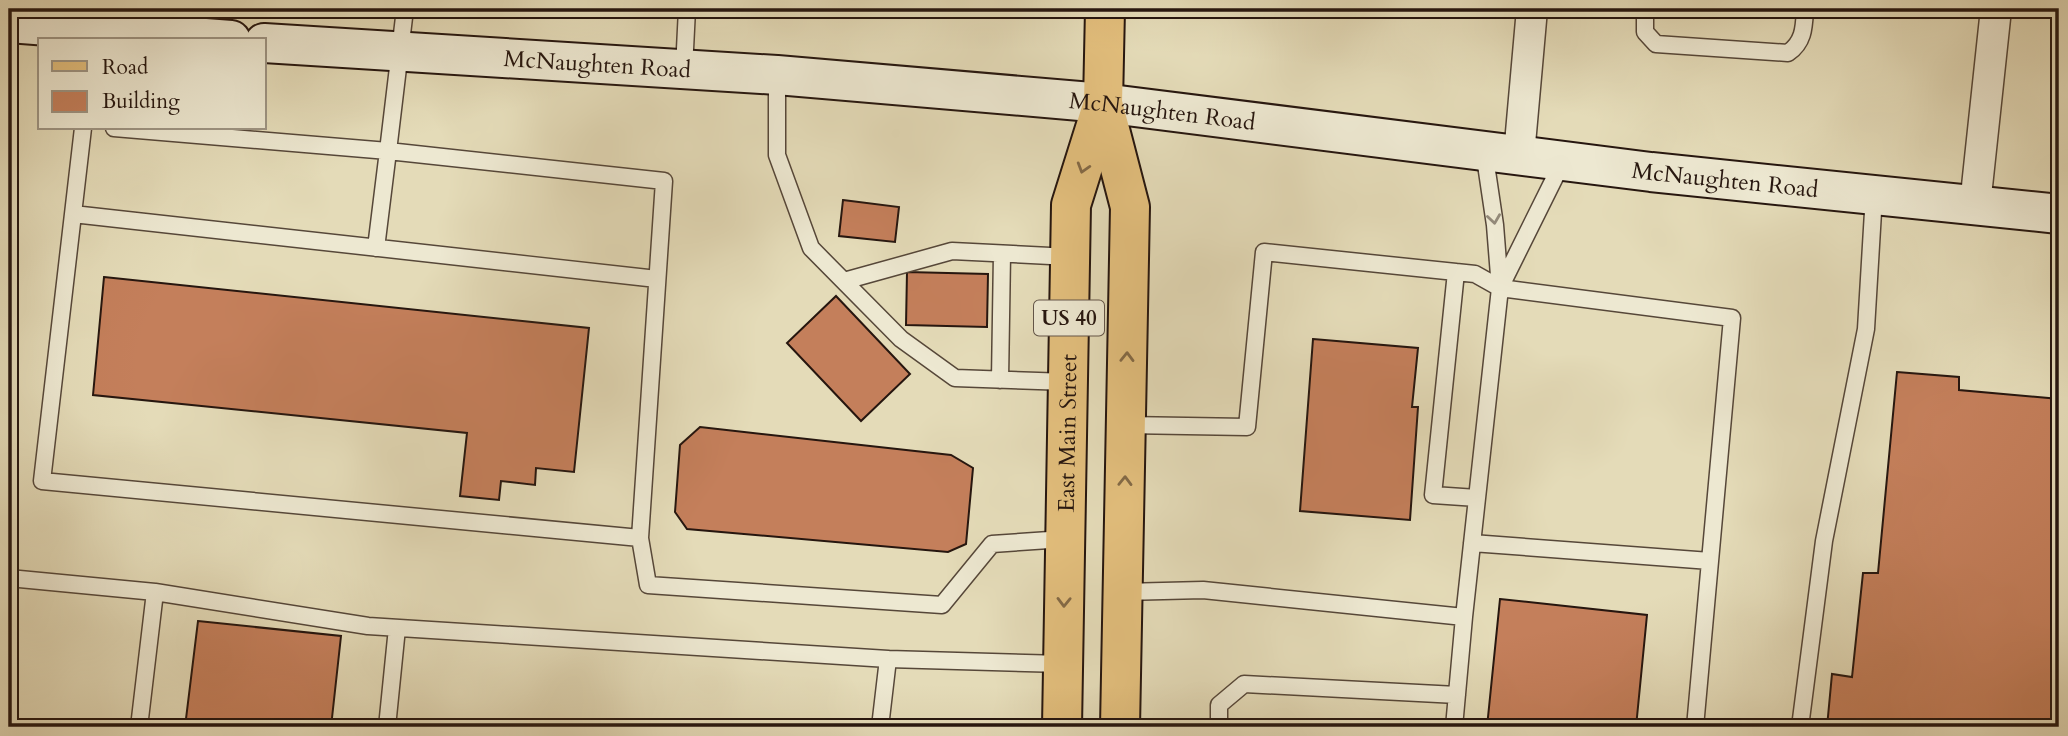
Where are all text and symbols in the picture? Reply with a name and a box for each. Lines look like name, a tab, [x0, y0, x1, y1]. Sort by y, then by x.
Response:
legend	[38, 38, 266, 130]
street label: McNaughten Road	[503, 42, 693, 85]
text: Road	[102, 53, 148, 82]
street label: McNaughten Road	[1068, 85, 1258, 138]
text: Building	[102, 87, 180, 116]
street label: McNaughten Road	[1630, 154, 1821, 205]
one-way arrow	[1076, 161, 1091, 173]
one-way arrow	[1486, 213, 1501, 225]
road number: US 40	[1034, 300, 1104, 336]
one-way arrow	[1119, 351, 1135, 361]
street label: East Main Street	[1050, 354, 1084, 512]
one-way arrow	[1117, 475, 1132, 486]
one-way arrow	[1056, 597, 1072, 608]

